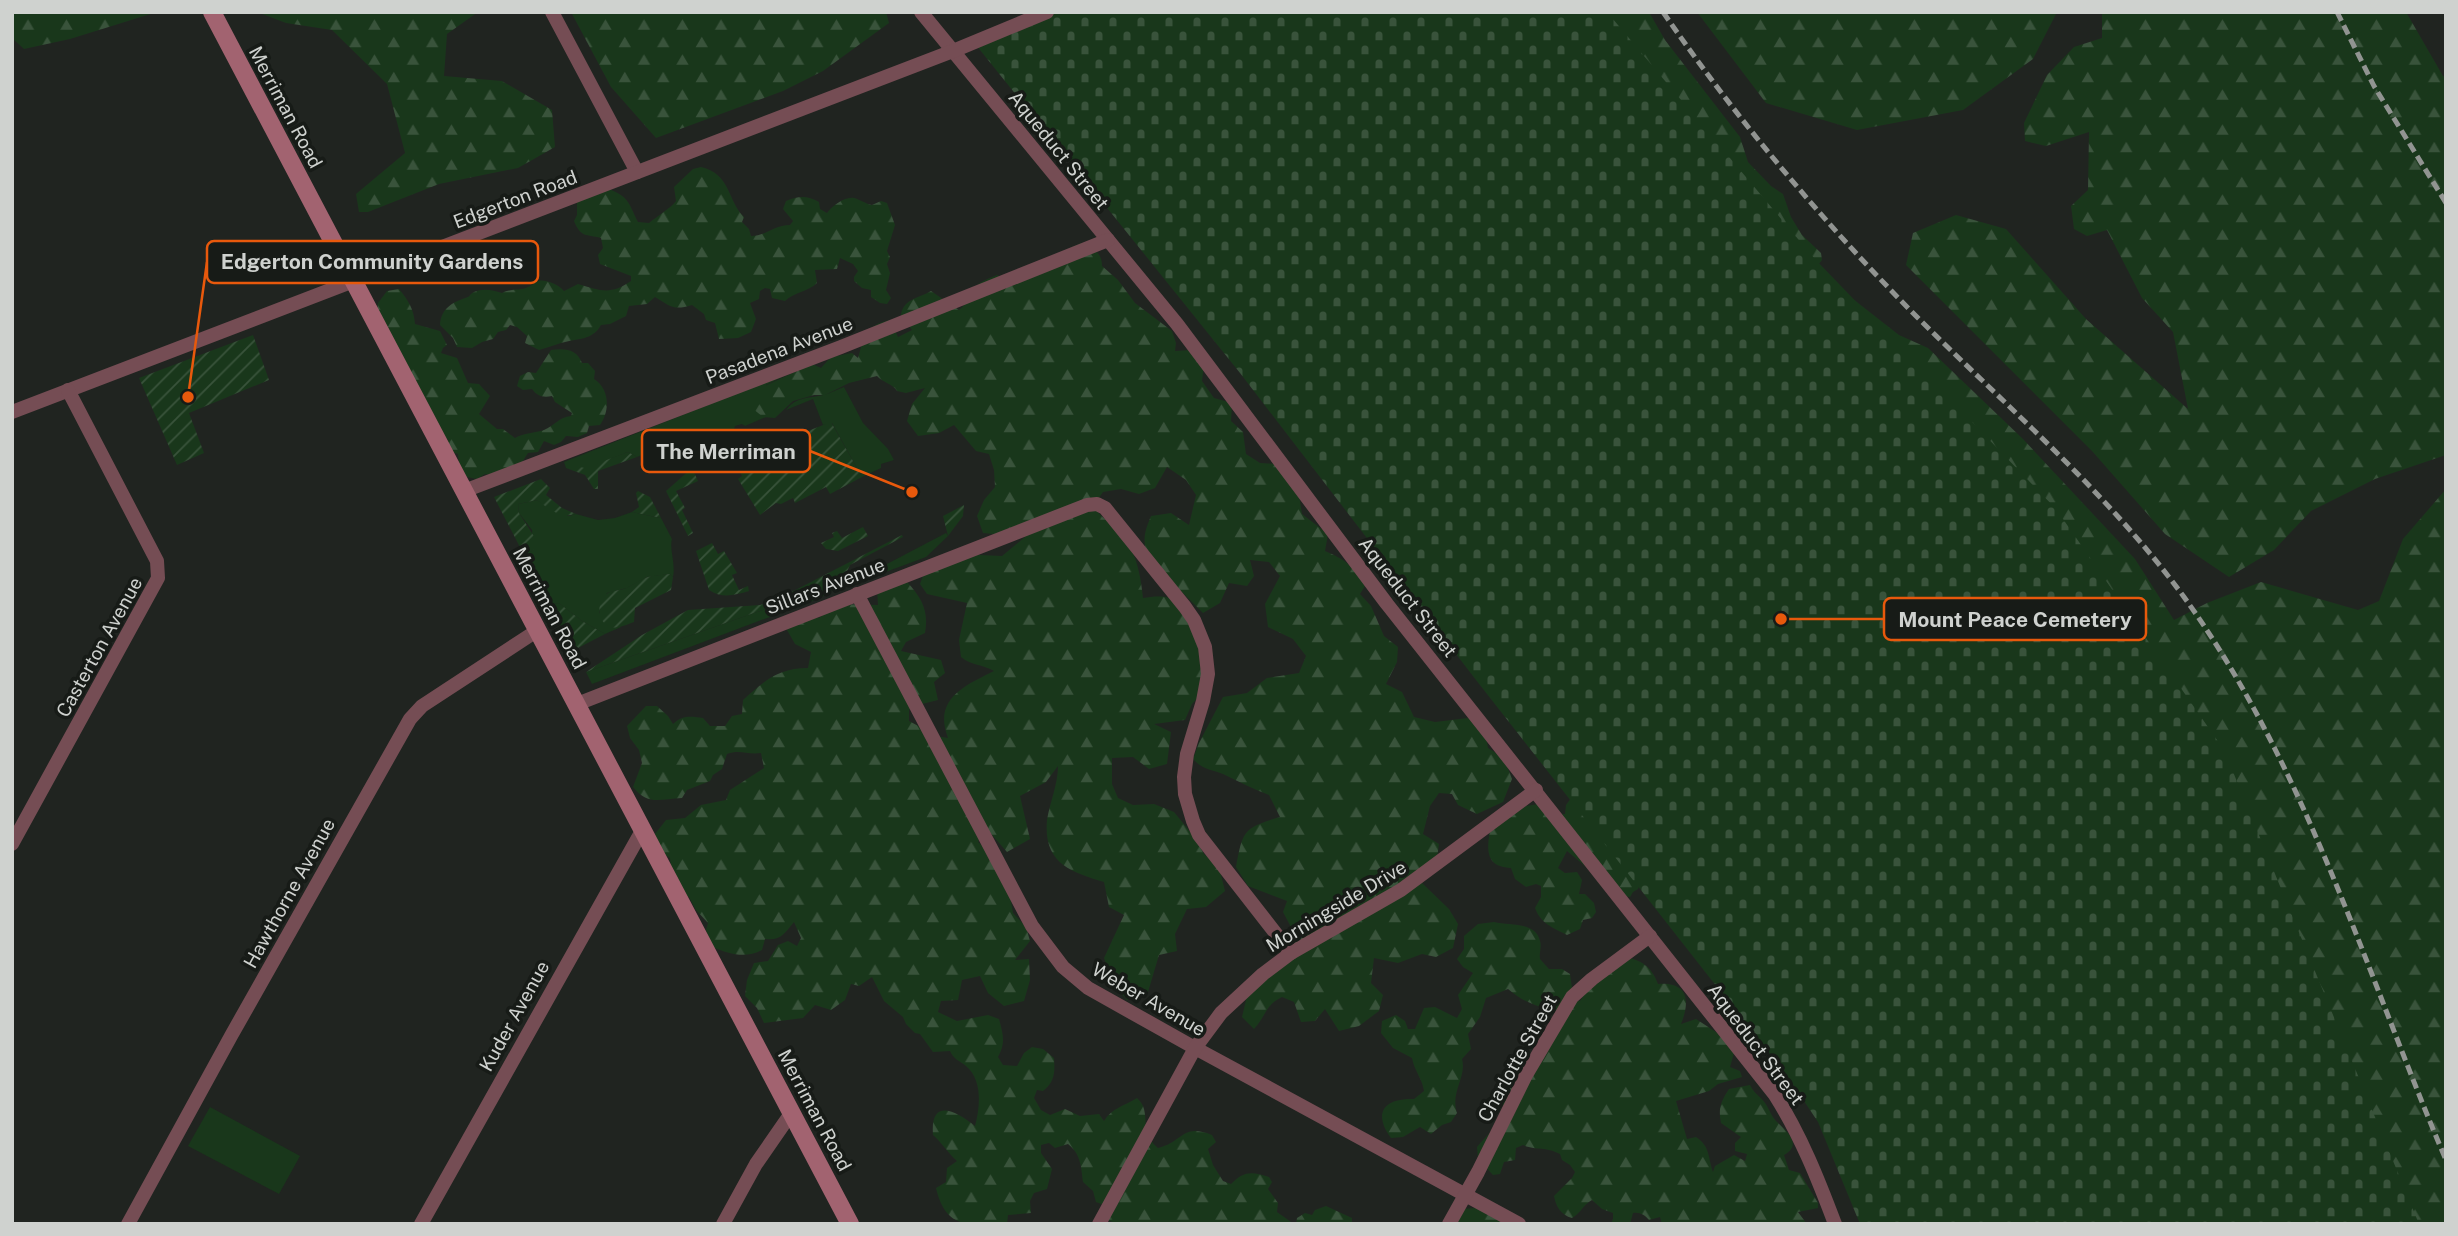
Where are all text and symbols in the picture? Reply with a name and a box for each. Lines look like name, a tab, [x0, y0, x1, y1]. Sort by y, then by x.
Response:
street label: Merriman Road	[245, 42, 327, 172]
street label: Aqueduct Street	[1004, 86, 1114, 214]
street label: Edgerton Road	[450, 165, 580, 233]
callout: Edgerton Community Gardens	[207, 241, 538, 283]
text: Edgerton Community Gardens	[221, 249, 523, 274]
street label: Pasadena Avenue	[702, 312, 856, 388]
callout: The Merriman	[642, 430, 810, 472]
text: The Merriman	[656, 439, 796, 464]
street label: Aqueduct Street	[1354, 533, 1462, 661]
street label: Merriman Road	[509, 543, 591, 673]
street label: Sillars Avenue	[762, 553, 888, 619]
street label: Casterton Avenue	[51, 573, 147, 721]
callout: Mount Peace Cemetery	[1884, 598, 2146, 640]
text: Mount Peace Cemetery	[1898, 607, 2132, 632]
street label: Hawthorne Avenue	[239, 814, 339, 972]
street label: Morningside Drive	[1262, 856, 1410, 956]
street label: Kuder Avenue	[475, 957, 553, 1075]
street label: Weber Avenue	[1088, 958, 1210, 1040]
street label: Aqueduct Street	[1703, 979, 1809, 1109]
street label: Charlotte Street	[1473, 991, 1561, 1125]
street label: Merriman Road	[774, 1045, 856, 1175]

